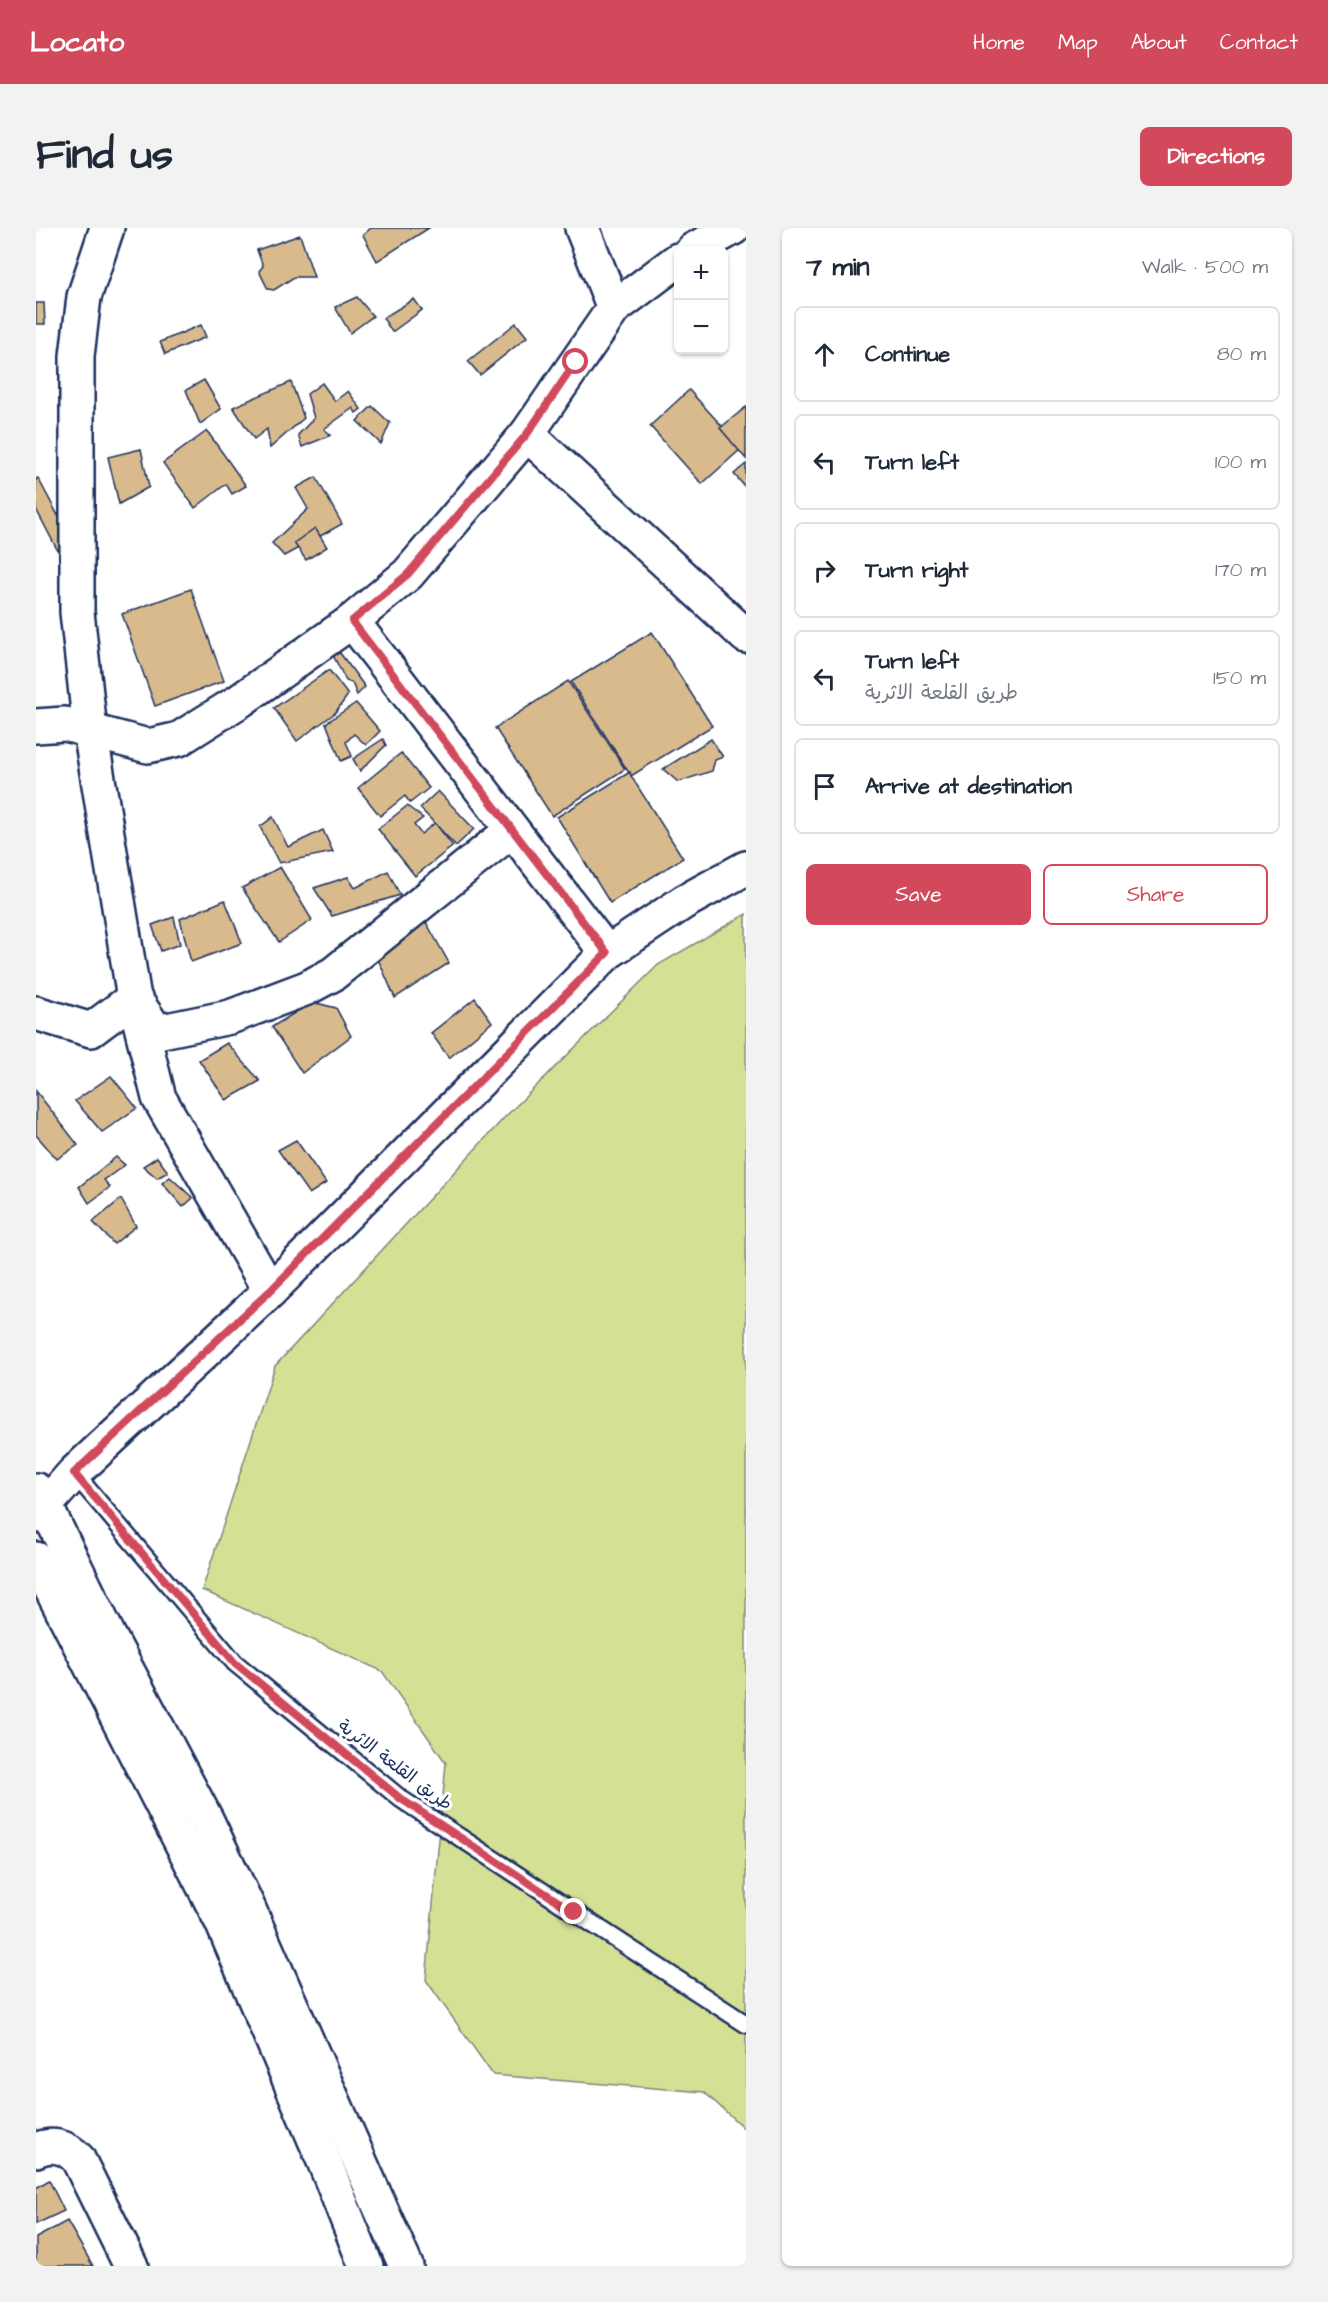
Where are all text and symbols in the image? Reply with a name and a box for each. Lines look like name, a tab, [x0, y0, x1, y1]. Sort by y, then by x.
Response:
text: Locato	[30, 23, 124, 62]
text: Home	[973, 28, 1025, 57]
text: Map	[1058, 28, 1098, 57]
text: About	[1131, 28, 1187, 57]
text: Contact	[1220, 28, 1298, 57]
text: Find us	[36, 127, 173, 185]
button: Directions	[1140, 127, 1292, 186]
map controls	[674, 246, 728, 354]
button: +	[674, 246, 728, 300]
text: 7 min	[806, 249, 870, 285]
text: Walk · 500 m	[1142, 253, 1268, 281]
button: −	[674, 300, 728, 354]
icon: ahead	[808, 338, 841, 371]
text: Continue	[865, 339, 950, 370]
text: 80 m	[1217, 340, 1266, 368]
route start	[562, 348, 588, 374]
icon: left	[808, 446, 841, 479]
text: Turn left	[865, 447, 959, 478]
text: 100 m	[1215, 448, 1266, 476]
icon: right	[808, 554, 841, 587]
text: Turn right	[865, 555, 968, 586]
text: 170 m	[1215, 556, 1266, 584]
text: Turn left	[865, 646, 959, 677]
icon: left	[808, 662, 841, 695]
text: 150 m	[1213, 664, 1266, 692]
text: طريق القلعة الاثرية	[865, 679, 1018, 707]
icon: arrive	[808, 770, 841, 803]
text: Arrive at destination	[865, 771, 1072, 802]
button: Save	[806, 864, 1031, 925]
button: Share	[1043, 864, 1268, 925]
street label: طريق القلعة الاثرية	[332, 1714, 458, 1816]
route end	[560, 1898, 586, 1924]

